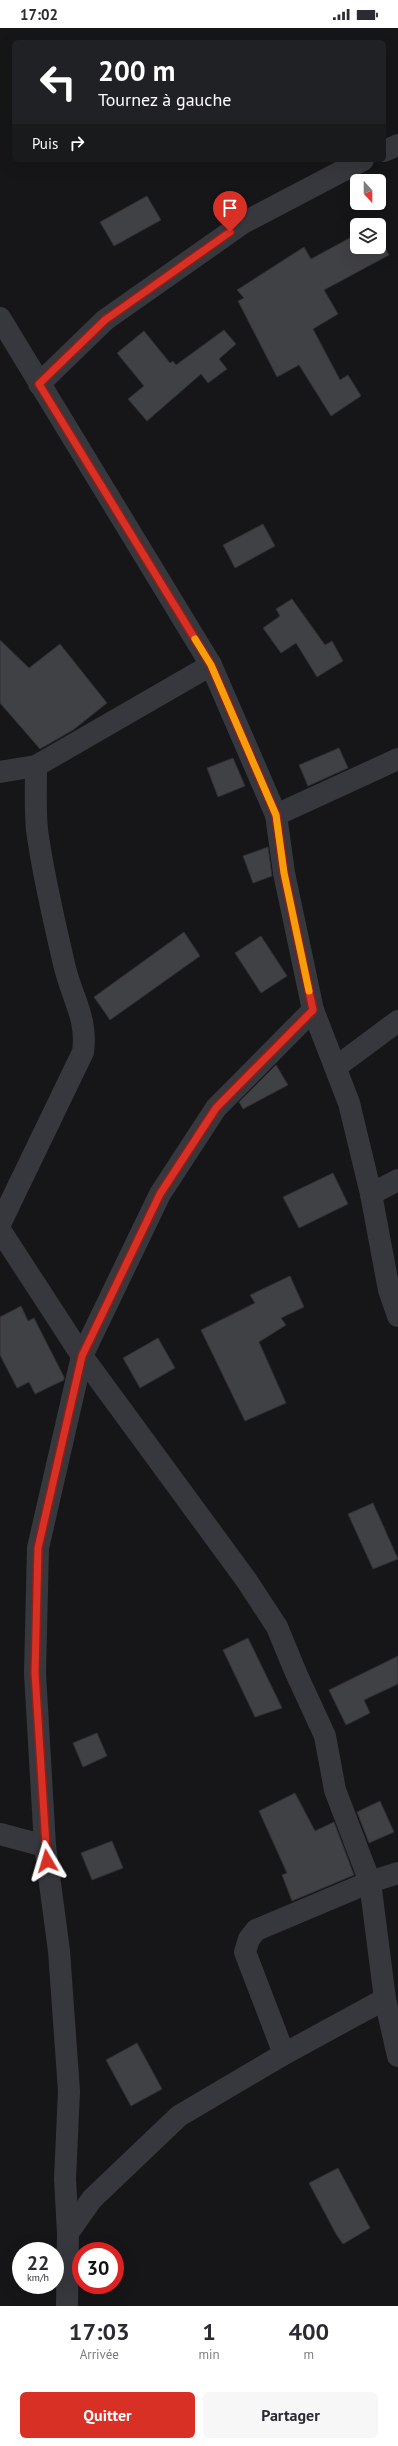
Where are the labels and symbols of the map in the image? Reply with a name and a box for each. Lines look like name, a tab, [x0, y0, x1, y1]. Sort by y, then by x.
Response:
north arrow	[350, 174, 386, 210]
pin	[213, 191, 247, 232]
position arrow	[26, 1840, 68, 1882]
speed limit sign: 30	[72, 2242, 124, 2294]

